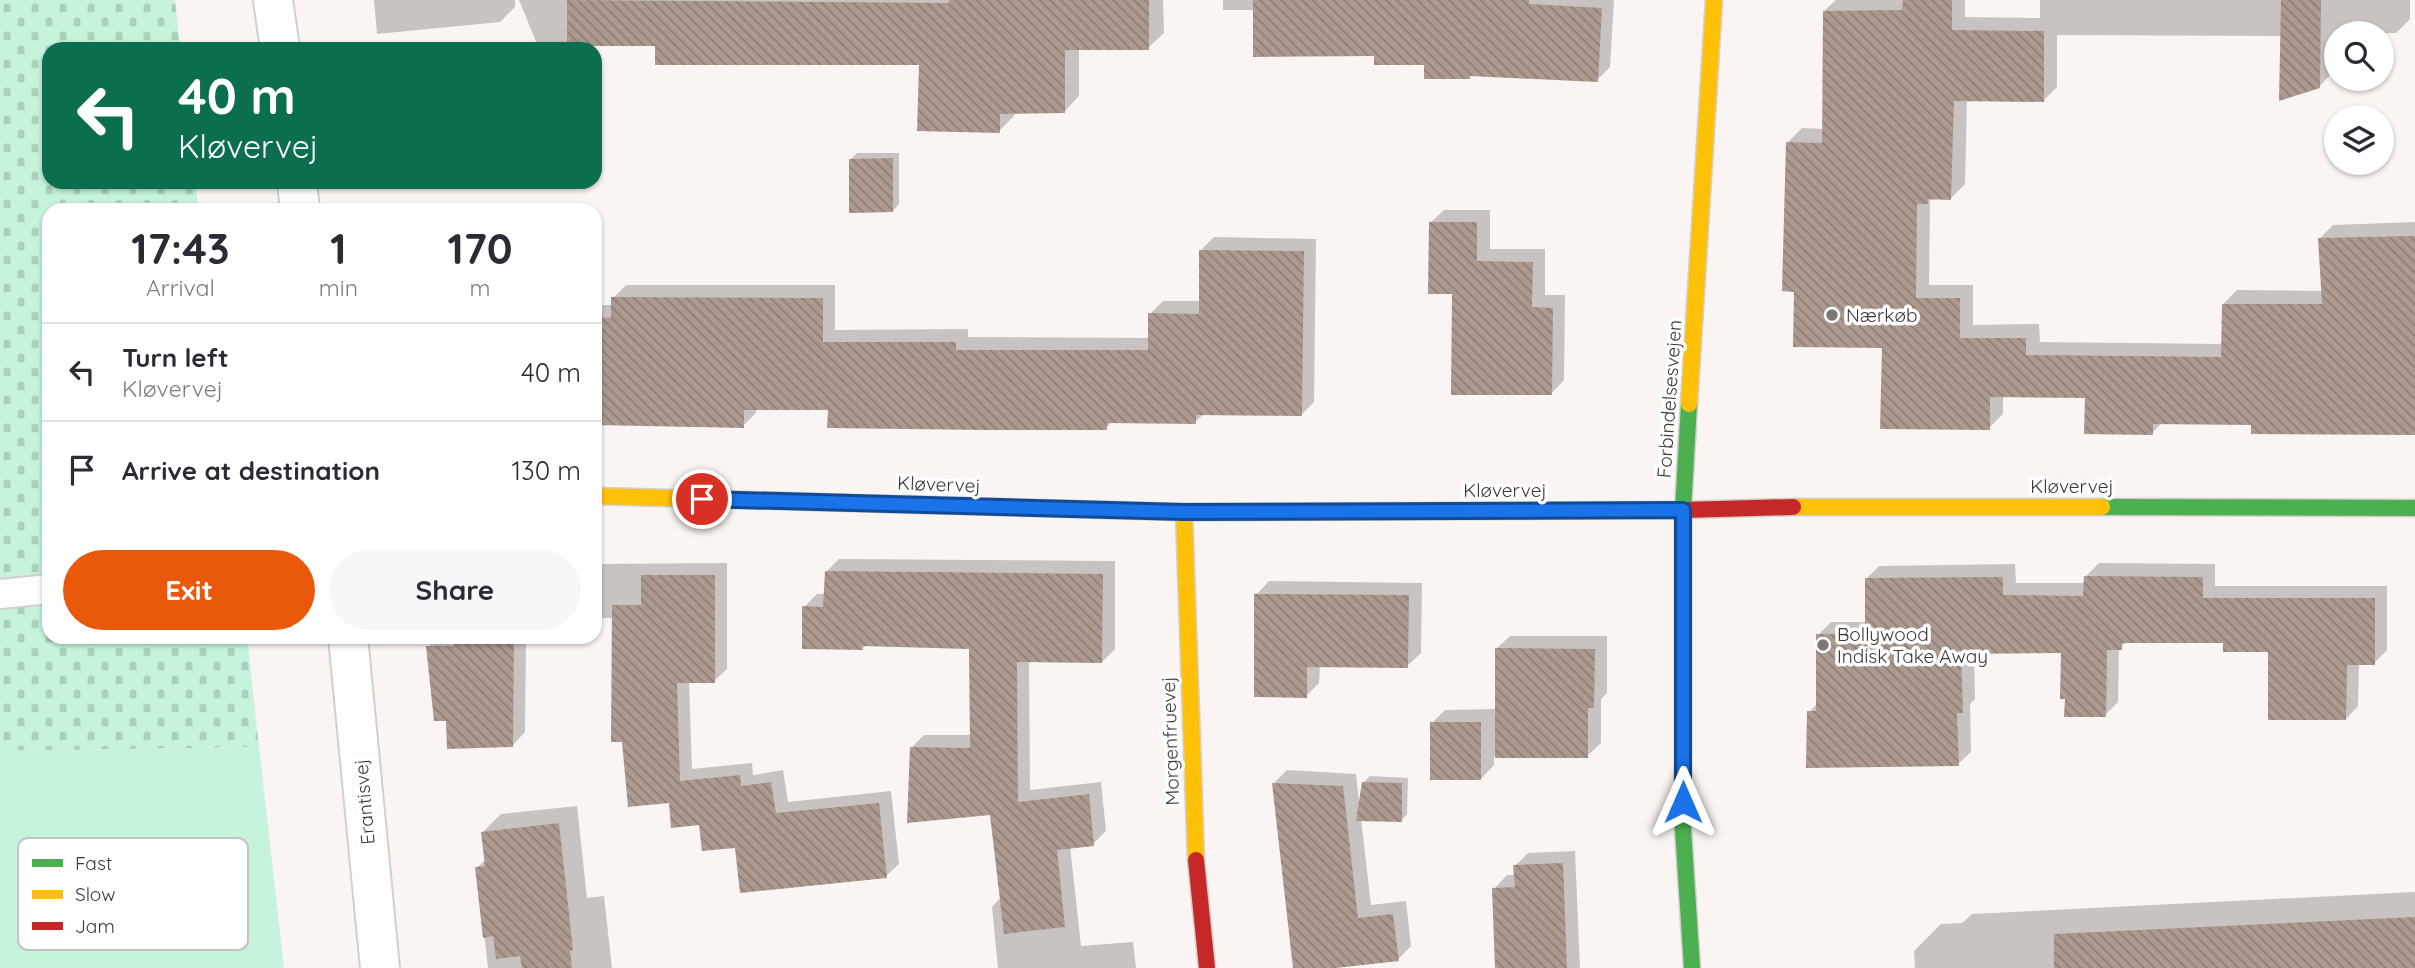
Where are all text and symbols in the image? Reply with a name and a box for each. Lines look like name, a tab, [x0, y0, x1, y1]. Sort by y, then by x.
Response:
map controls	[2324, 21, 2394, 175]
button: search	[2324, 21, 2394, 91]
text: 40 m	[178, 65, 296, 126]
icon: left	[63, 70, 154, 161]
button: layers	[2324, 105, 2394, 175]
text: Kløvervej	[178, 126, 318, 166]
text: 17:43	[131, 222, 229, 275]
text: 1	[330, 222, 347, 275]
text: 170	[447, 222, 513, 275]
text: Arrival	[146, 273, 215, 302]
text: min	[319, 273, 358, 302]
text: m	[470, 273, 490, 302]
place label: Nærkøb	[1846, 303, 1917, 327]
marker: Nærkøb	[1824, 307, 1840, 323]
street label: Forbindelsesvejen	[1651, 319, 1687, 479]
text: Turn left	[122, 341, 229, 374]
icon: left	[63, 353, 101, 391]
text: 40 m	[521, 356, 581, 389]
text: Kløvervej	[122, 374, 223, 403]
icon: arrive	[63, 451, 101, 489]
text: Arrive at destination	[122, 454, 380, 487]
text: 130 m	[511, 454, 581, 487]
pin	[672, 469, 732, 529]
street label: Kløvervej	[897, 471, 981, 497]
street label: Kløvervej	[2030, 474, 2114, 498]
street label: Kløvervej	[1463, 478, 1547, 502]
icon: arrive	[683, 480, 721, 518]
button: Exit	[63, 550, 315, 630]
button: Share	[329, 550, 581, 630]
place label: Bollywood Indisk Take Away	[1837, 622, 1988, 668]
marker: Bollywood Indisk Take Away	[1815, 637, 1831, 653]
street label: Morgenfruevej	[1156, 676, 1184, 806]
street label: Erantisvej	[348, 758, 380, 846]
position arrow	[1646, 765, 1720, 839]
legend	[18, 838, 248, 950]
text: Fast	[75, 851, 112, 875]
text: Slow	[75, 882, 116, 906]
text: Jam	[75, 914, 115, 938]

